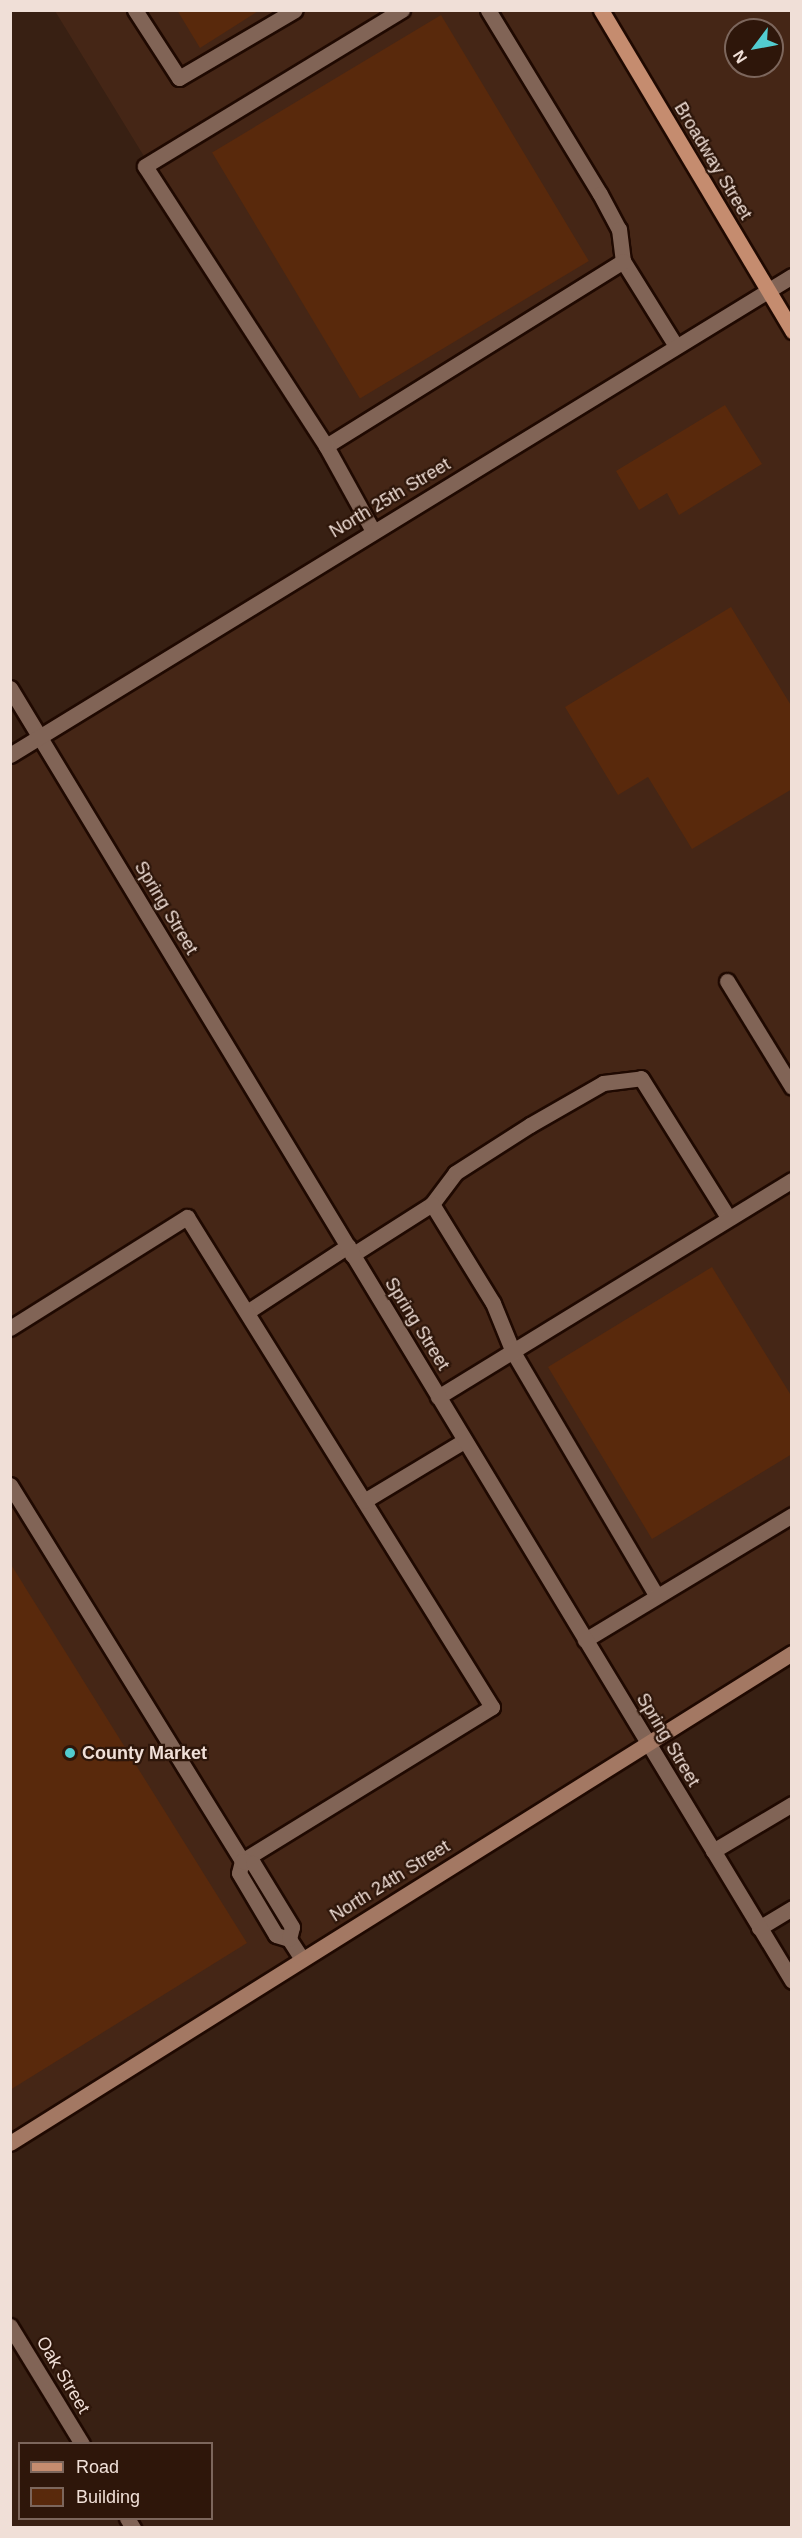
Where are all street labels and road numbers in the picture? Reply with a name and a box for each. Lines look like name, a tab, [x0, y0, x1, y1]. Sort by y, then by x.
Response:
street label: Broadway Street	[669, 98, 757, 224]
street label: North 25th Street	[326, 453, 454, 543]
street label: Spring Street	[130, 857, 202, 959]
street label: Spring Street	[380, 1274, 454, 1374]
street label: Spring Street	[632, 1689, 704, 1791]
street label: North 24th Street	[326, 1836, 454, 1926]
street label: Oak Street	[32, 2333, 94, 2417]

